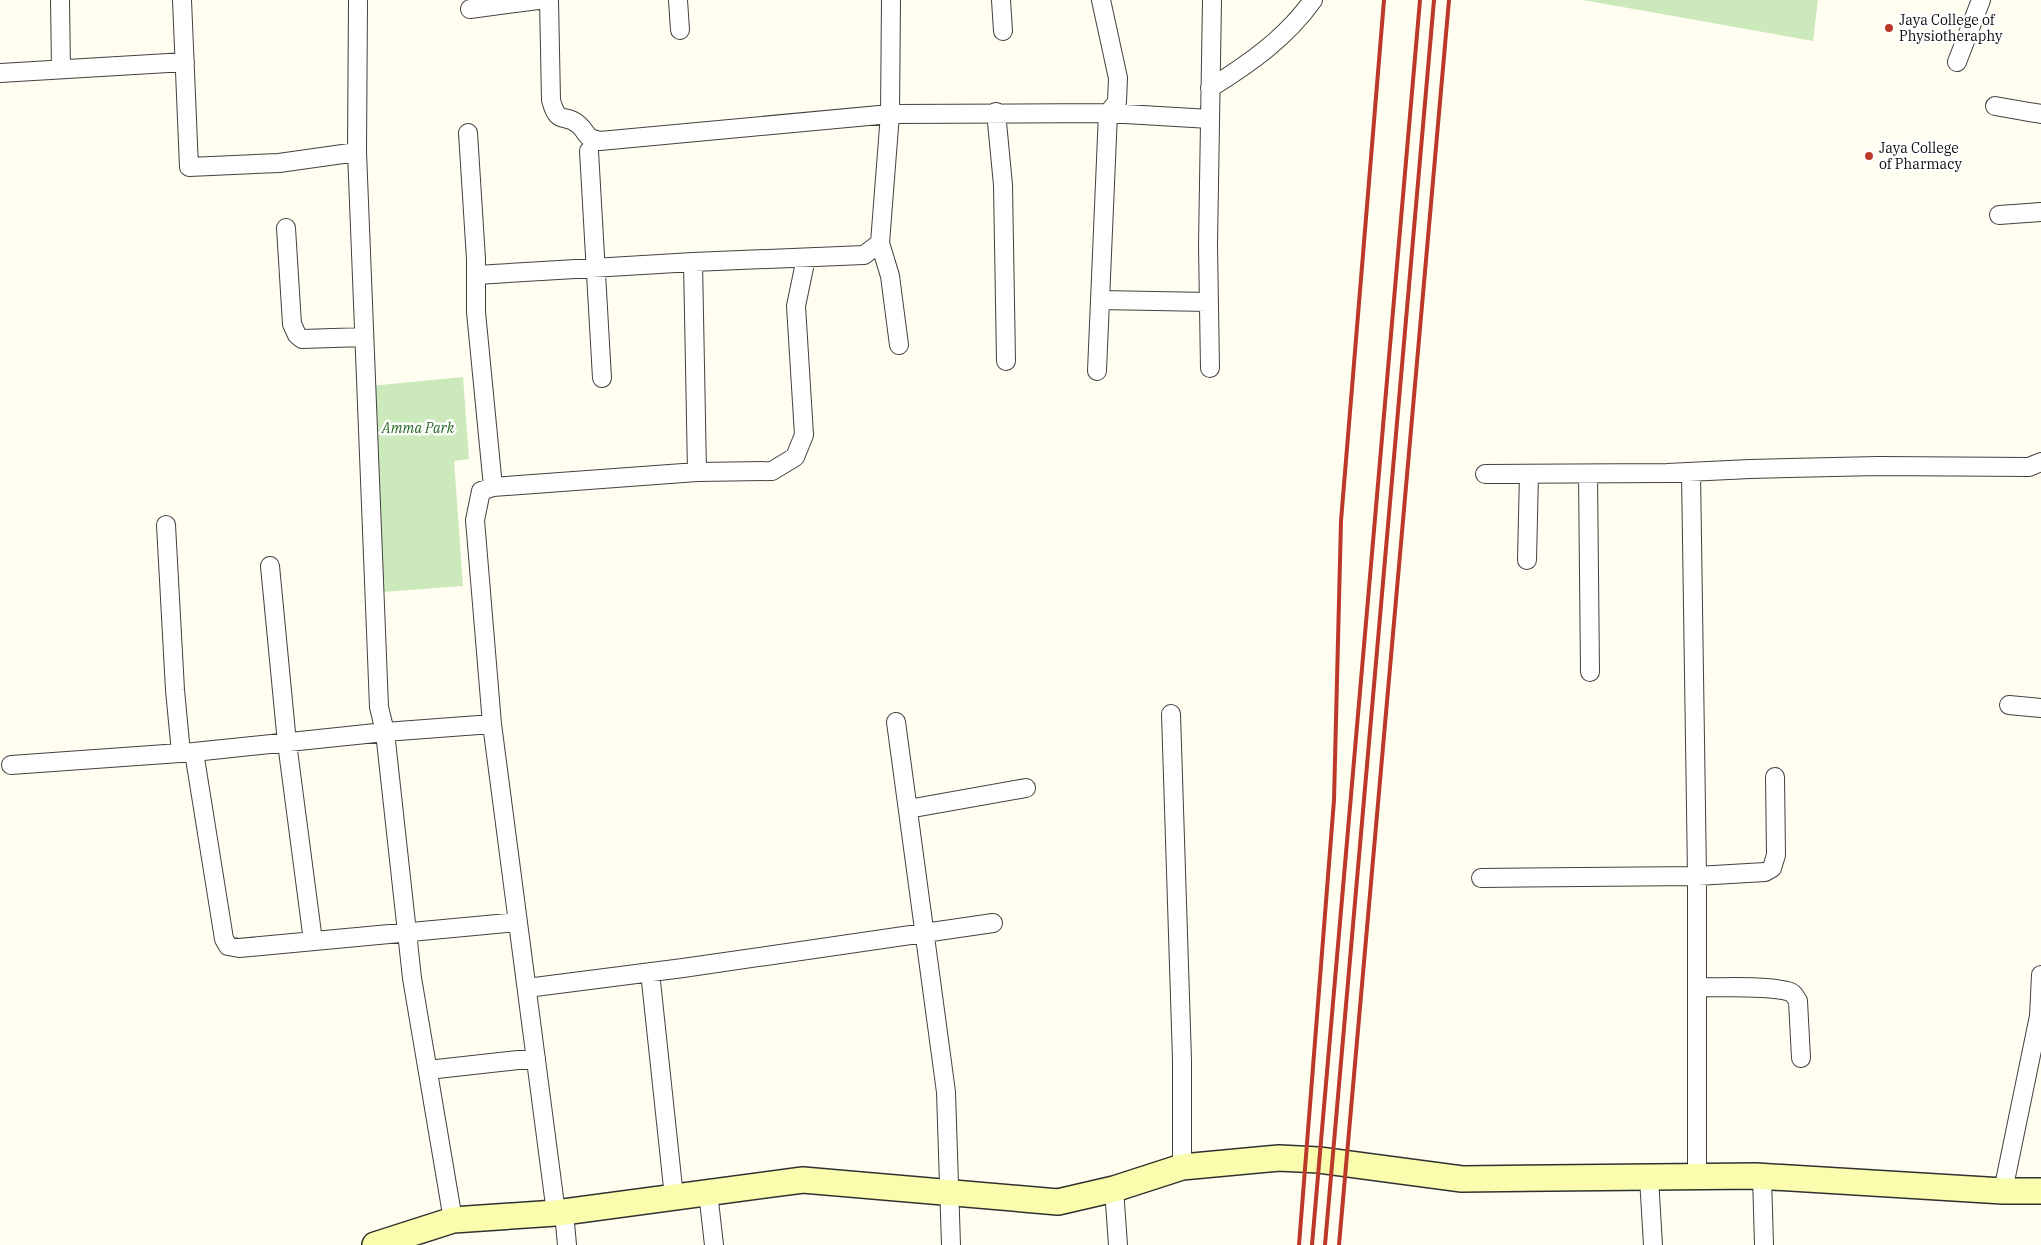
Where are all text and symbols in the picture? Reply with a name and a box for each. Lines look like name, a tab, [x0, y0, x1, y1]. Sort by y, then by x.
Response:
place label: Jaya College of Physiotheraphy	[1899, 11, 2003, 45]
marker: Jaya College of Physiotheraphy	[1883, 22, 1895, 34]
place label: Jaya College of Pharmacy	[1879, 139, 1962, 173]
marker: Jaya College of Pharmacy	[1863, 150, 1875, 162]
park label: Amma Park	[381, 419, 455, 437]

